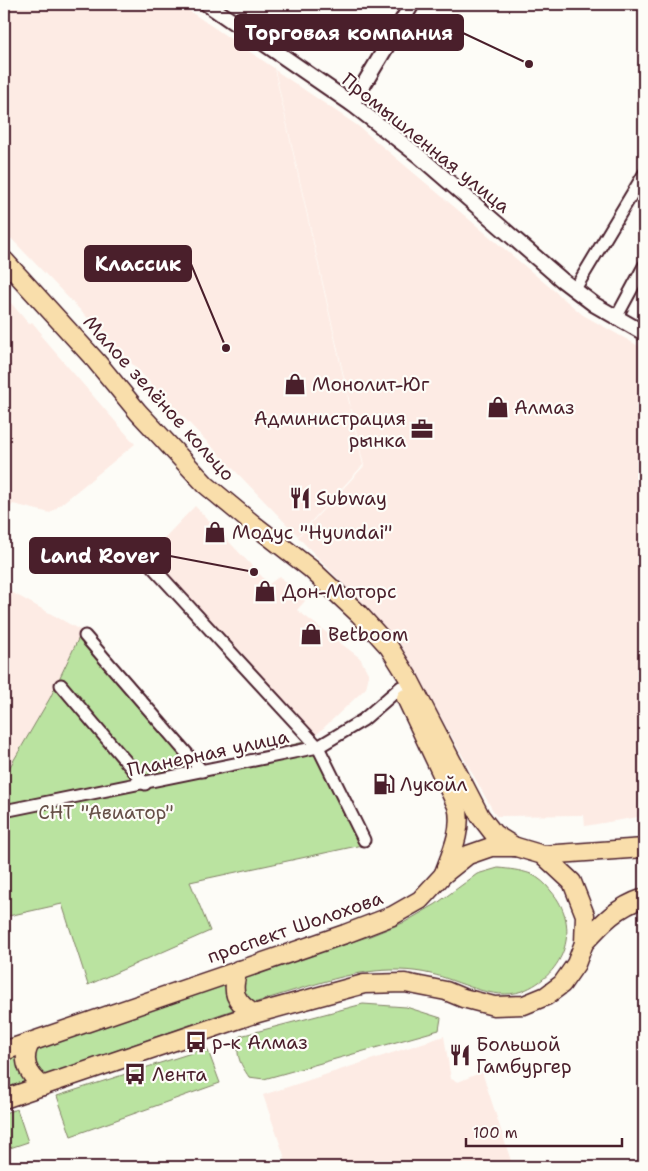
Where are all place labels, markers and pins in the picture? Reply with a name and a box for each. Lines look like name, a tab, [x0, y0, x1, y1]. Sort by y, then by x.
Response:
callout: Торговая компания	[235, 15, 463, 50]
callout: Классик	[85, 246, 191, 281]
shop icon: Монолит-Юг	[282, 371, 308, 397]
place label: Монолит-Юг	[312, 372, 430, 397]
shop icon: Алмаз	[485, 394, 511, 420]
place label: Алмаз	[514, 395, 574, 420]
place label: Администрация рынка	[254, 406, 406, 453]
office icon: Администрация рынка	[409, 416, 435, 442]
restaurant icon: Subway	[287, 485, 313, 511]
place label: Subway	[316, 486, 387, 511]
shop icon: Модус "Hyundai"	[202, 519, 228, 545]
place label: Модус "Hyundai"	[232, 520, 393, 545]
callout: Land Rover	[30, 538, 170, 573]
shop icon: Дон-Моторс	[252, 578, 278, 604]
place label: Дон-Моторс	[282, 579, 397, 604]
shop icon: Betboom	[298, 621, 324, 647]
place label: Betboom	[328, 622, 408, 647]
fuel station icon: Лукойл	[371, 771, 397, 797]
place label: Лукойл	[400, 772, 468, 797]
bus stop icon: р-к Алмаз	[183, 1029, 209, 1055]
place label: р-к Алмаз	[212, 1030, 308, 1055]
place label: Большой Гамбургер	[476, 1032, 572, 1079]
restaurant icon: Большой Гамбургер	[447, 1042, 473, 1068]
bus stop icon: Лента	[122, 1061, 148, 1087]
place label: Лента	[152, 1062, 207, 1087]

